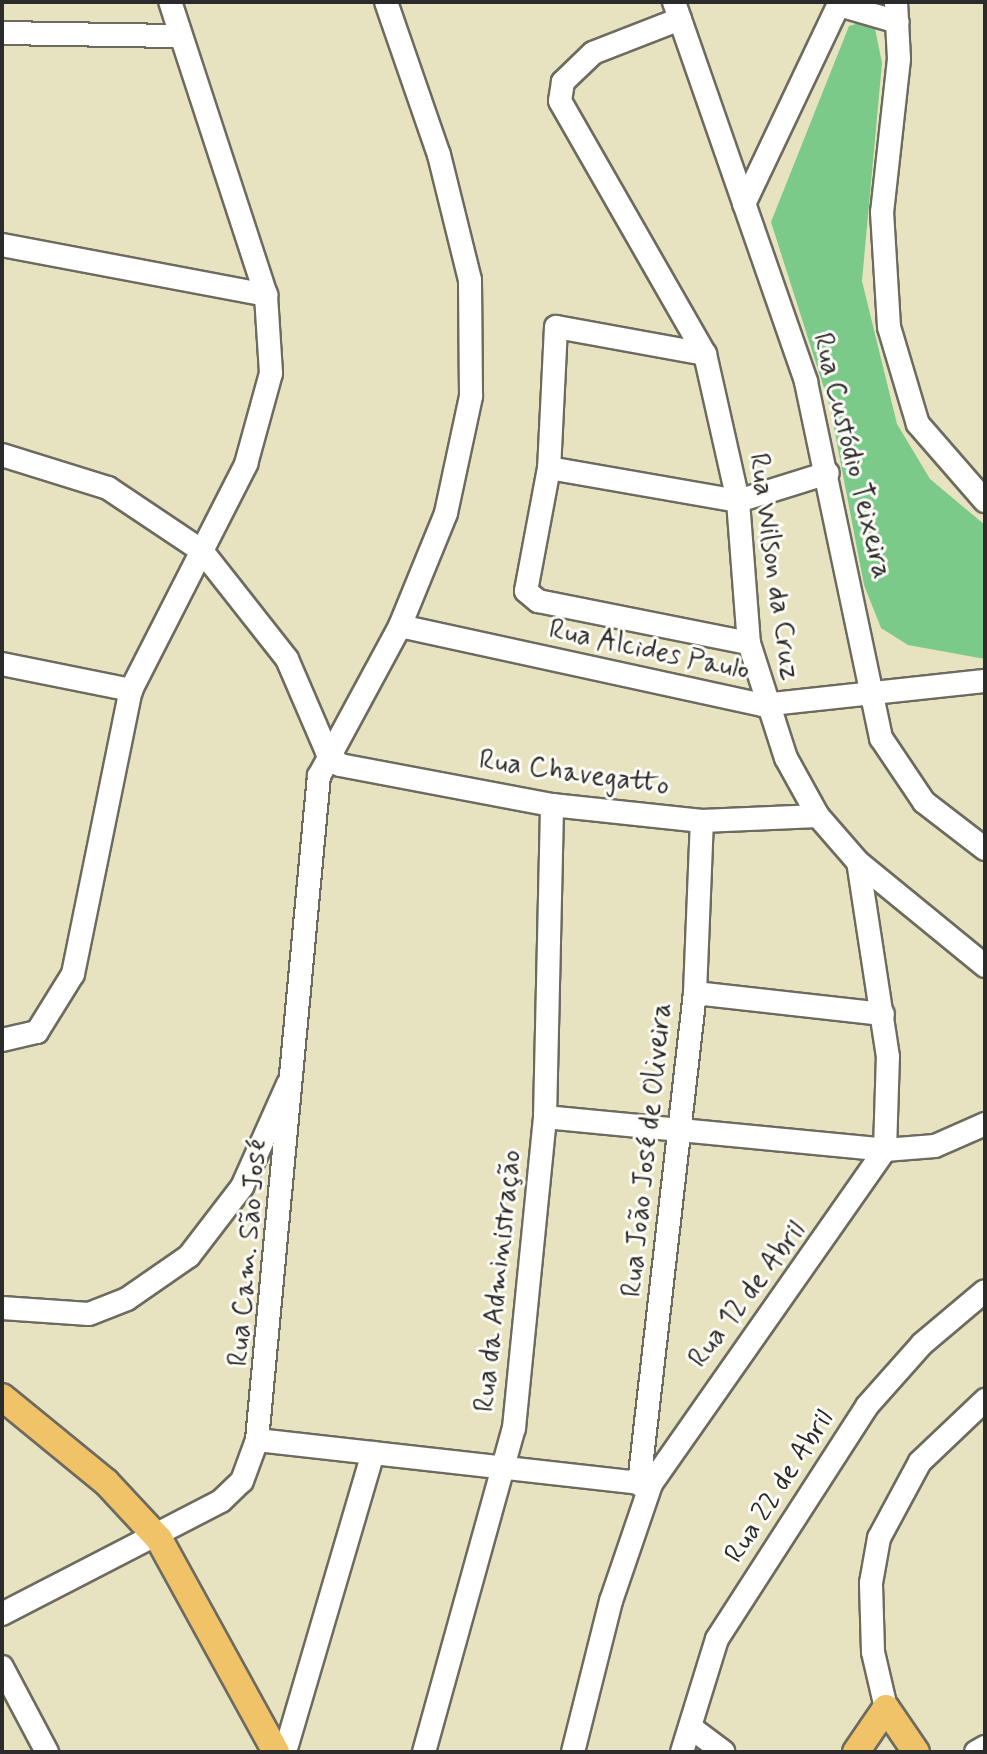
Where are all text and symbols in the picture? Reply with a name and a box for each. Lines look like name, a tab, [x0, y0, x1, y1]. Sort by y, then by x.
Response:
street label: Rua Custódio Teixeira	[805, 331, 897, 581]
street label: Rua Wilson da Cruz	[741, 453, 805, 681]
street label: Rua Alcides Paulo	[548, 614, 750, 688]
street label: Rua Chavegatto	[477, 744, 671, 804]
street label: Rua João José de Oliveira	[616, 1000, 680, 1300]
street label: Rua Cam. São José	[222, 1139, 276, 1367]
street label: Rua da Administração	[469, 1150, 529, 1412]
street label: Rua 12 de Abril	[682, 1215, 814, 1375]
street label: Rua 22 de Abril	[718, 1404, 842, 1570]

